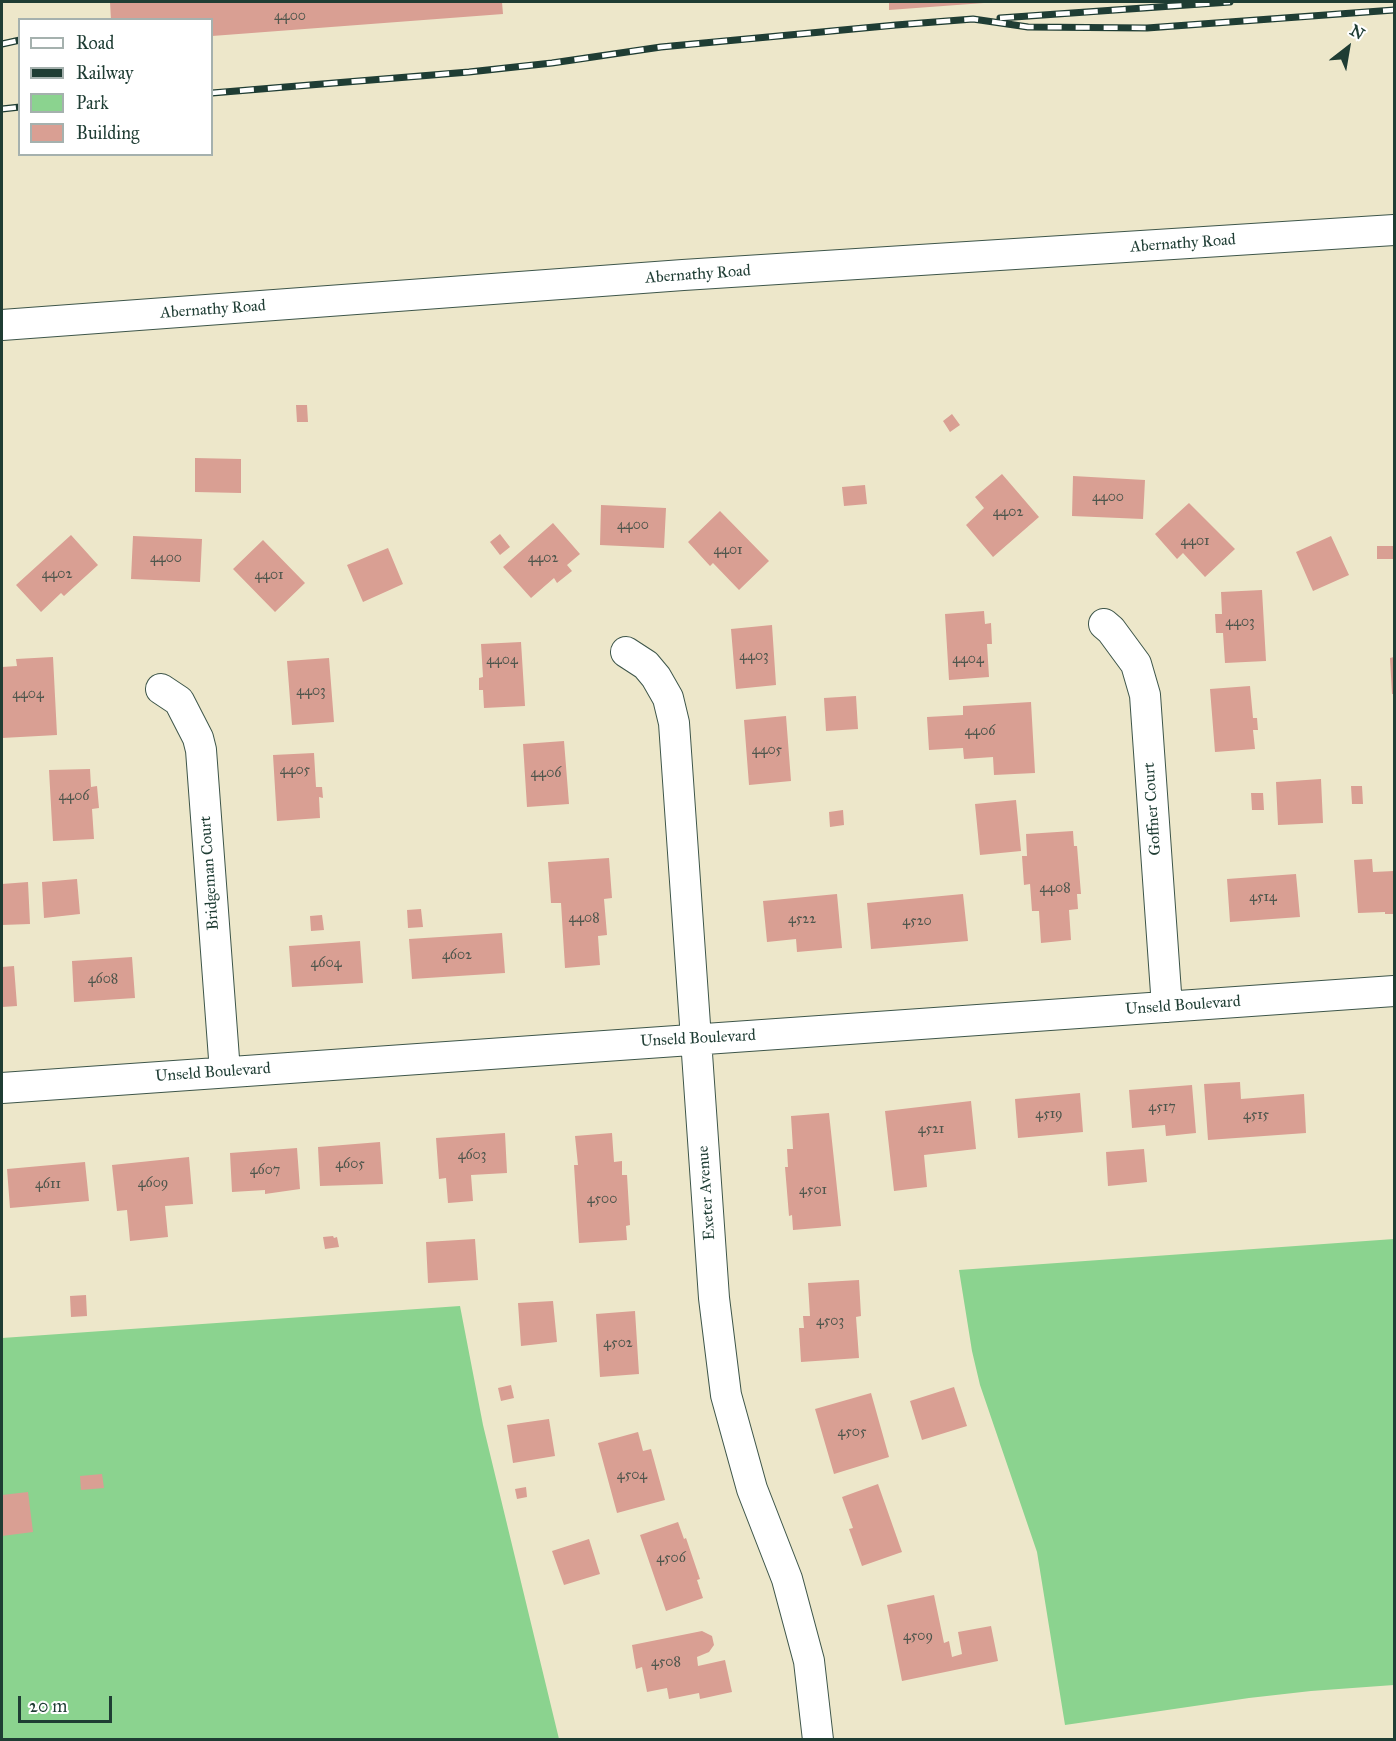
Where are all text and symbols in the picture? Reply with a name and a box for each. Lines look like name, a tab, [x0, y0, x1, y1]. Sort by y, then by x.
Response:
house number: 4400	[274, 9, 306, 25]
legend	[18, 18, 213, 156]
north arrow	[1318, 18, 1378, 78]
text: N	[1347, 20, 1368, 44]
text: Road	[76, 32, 114, 54]
text: Railway	[76, 62, 133, 84]
text: Park	[76, 92, 109, 114]
text: Building	[76, 122, 139, 144]
street label: Abernathy Road	[1130, 231, 1236, 257]
street label: Abernathy Road	[645, 262, 751, 288]
street label: Abernathy Road	[160, 297, 266, 323]
house number: 4400	[1092, 490, 1124, 506]
house number: 4402	[993, 505, 1023, 521]
house number: 4400	[617, 518, 649, 534]
house number: 4401	[1180, 534, 1210, 550]
house number: 4401	[713, 543, 743, 559]
house number: 4400	[150, 551, 182, 567]
house number: 4402	[528, 551, 558, 567]
house number: 4402	[42, 567, 72, 583]
house number: 4401	[254, 568, 284, 584]
house number: 4403	[1225, 615, 1255, 631]
house number: 4403	[739, 649, 769, 665]
house number: 4404	[952, 652, 984, 668]
house number: 4404	[486, 653, 518, 669]
house number: 4403	[296, 684, 326, 700]
house number: 4404	[12, 687, 44, 703]
house number: 4406	[965, 724, 995, 740]
house number: 4405	[752, 743, 782, 759]
street label: Goffner Court	[1140, 762, 1166, 856]
house number: 4405	[280, 763, 310, 779]
house number: 4406	[531, 766, 561, 782]
house number: 4406	[59, 789, 89, 805]
street label: Bridgeman Court	[196, 815, 224, 931]
house number: 4408	[1039, 881, 1071, 897]
house number: 4514	[1249, 890, 1277, 906]
house number: 4408	[568, 911, 600, 927]
house number: 4522	[788, 912, 816, 928]
house number: 4520	[902, 914, 932, 930]
house number: 4602	[442, 948, 472, 964]
house number: 4604	[311, 956, 341, 972]
house number: 4608	[88, 972, 118, 988]
street label: Unseld Boulevard	[1125, 992, 1241, 1020]
street label: Unseld Boulevard	[640, 1026, 756, 1052]
street label: Unseld Boulevard	[155, 1059, 271, 1087]
house number: 4517	[1148, 1100, 1176, 1116]
house number: 4519	[1035, 1107, 1063, 1123]
house number: 4515	[1243, 1108, 1269, 1124]
house number: 4521	[918, 1122, 944, 1138]
street label: Exeter Avenue	[694, 1145, 720, 1241]
house number: 4603	[458, 1148, 486, 1164]
house number: 4605	[335, 1157, 365, 1173]
house number: 4607	[250, 1163, 280, 1179]
house number: 4609	[138, 1176, 168, 1192]
house number: 4611	[35, 1177, 61, 1193]
house number: 4501	[799, 1183, 827, 1199]
house number: 4500	[587, 1192, 617, 1208]
house number: 4503	[816, 1314, 844, 1330]
house number: 4502	[603, 1336, 633, 1352]
house number: 4505	[838, 1425, 866, 1441]
house number: 4504	[617, 1468, 647, 1484]
house number: 4506	[656, 1551, 686, 1567]
house number: 4509	[903, 1629, 933, 1645]
house number: 4508	[651, 1655, 681, 1671]
scale bar	[21, 1684, 116, 1722]
text: 20 m	[29, 1695, 67, 1717]

